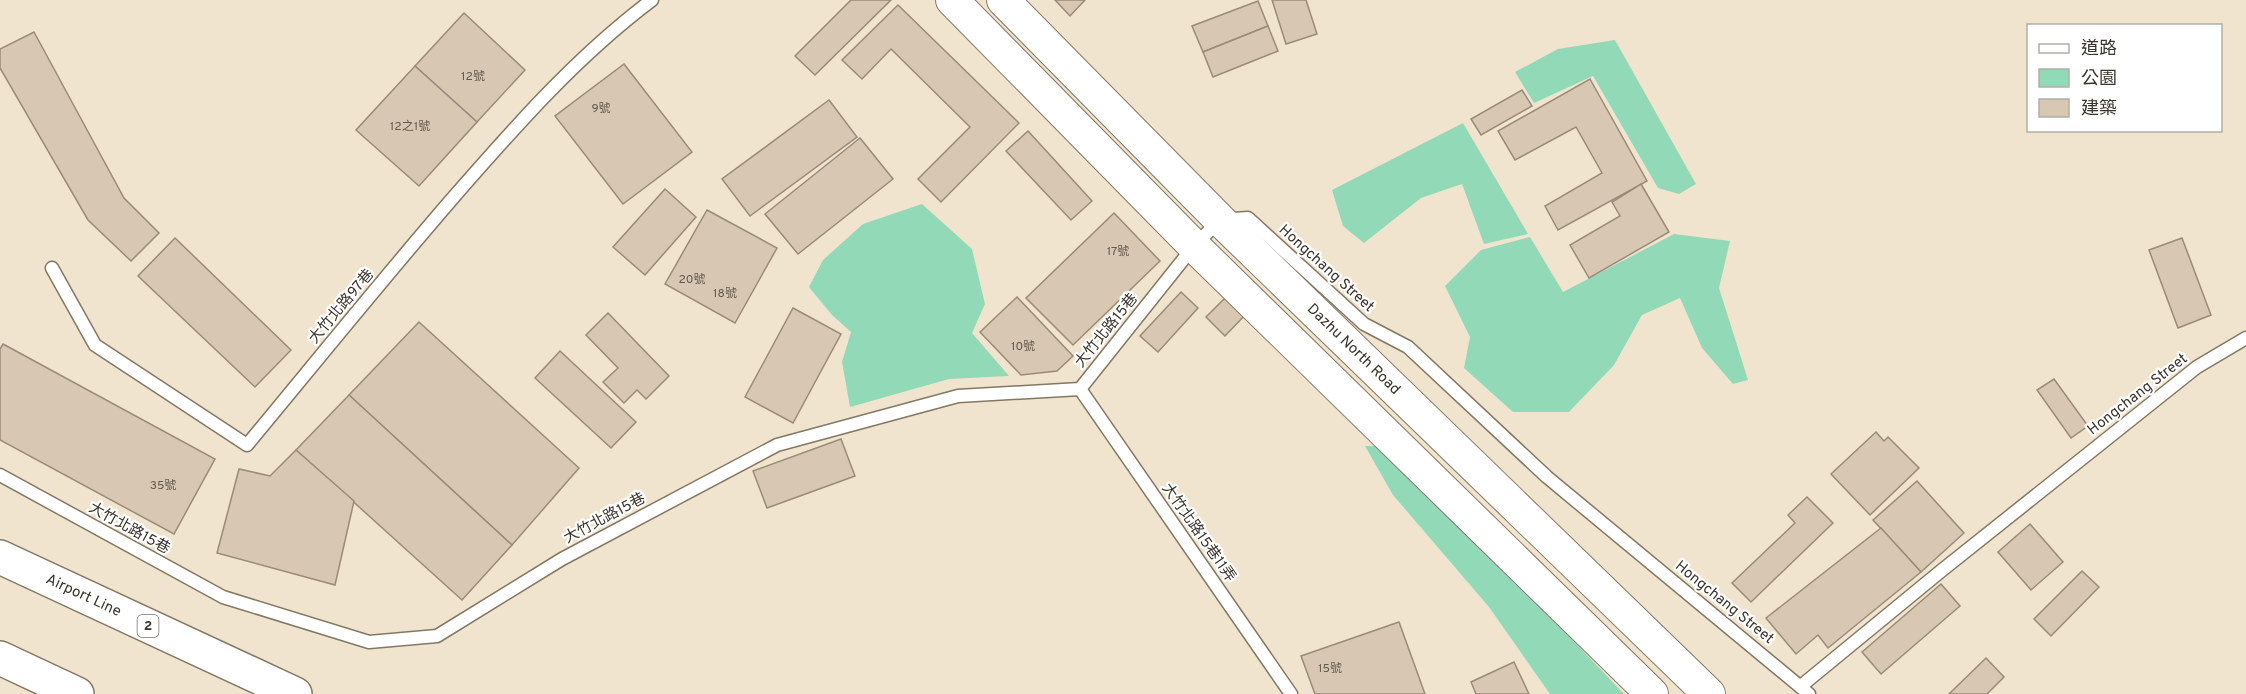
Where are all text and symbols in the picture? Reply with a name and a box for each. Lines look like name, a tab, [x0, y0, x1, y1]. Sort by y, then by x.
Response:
legend	[2027, 24, 2222, 132]
text: 道路	[2081, 38, 2117, 61]
text: 公園	[2081, 68, 2117, 91]
house number: 12號	[461, 69, 485, 85]
text: 建築	[2081, 98, 2117, 121]
house number: 9號	[591, 101, 611, 117]
house number: 12之1號	[390, 119, 430, 135]
street label: Hongchang Street	[1274, 221, 1378, 317]
house number: 17號	[1107, 244, 1129, 260]
street label: 大竹北路97巷	[305, 265, 379, 348]
house number: 20號	[678, 272, 706, 288]
house number: 18號	[713, 286, 737, 302]
street label: 大竹北路15巷	[1071, 289, 1143, 372]
street label: Dazhu North Road	[1303, 300, 1404, 399]
house number: 10號	[1011, 339, 1035, 355]
street label: Hongchang Street	[2084, 350, 2192, 440]
house number: 35號	[150, 478, 176, 494]
street label: 大竹北路15巷11弄	[1157, 479, 1240, 586]
street label: 大竹北路15巷	[560, 489, 649, 548]
street label: 大竹北路15巷	[85, 498, 173, 559]
street label: Hongchang Street	[1671, 557, 1777, 649]
street label: Airport Line	[43, 570, 124, 621]
road number: 2	[138, 615, 158, 637]
house number: 15號	[1318, 661, 1342, 677]

